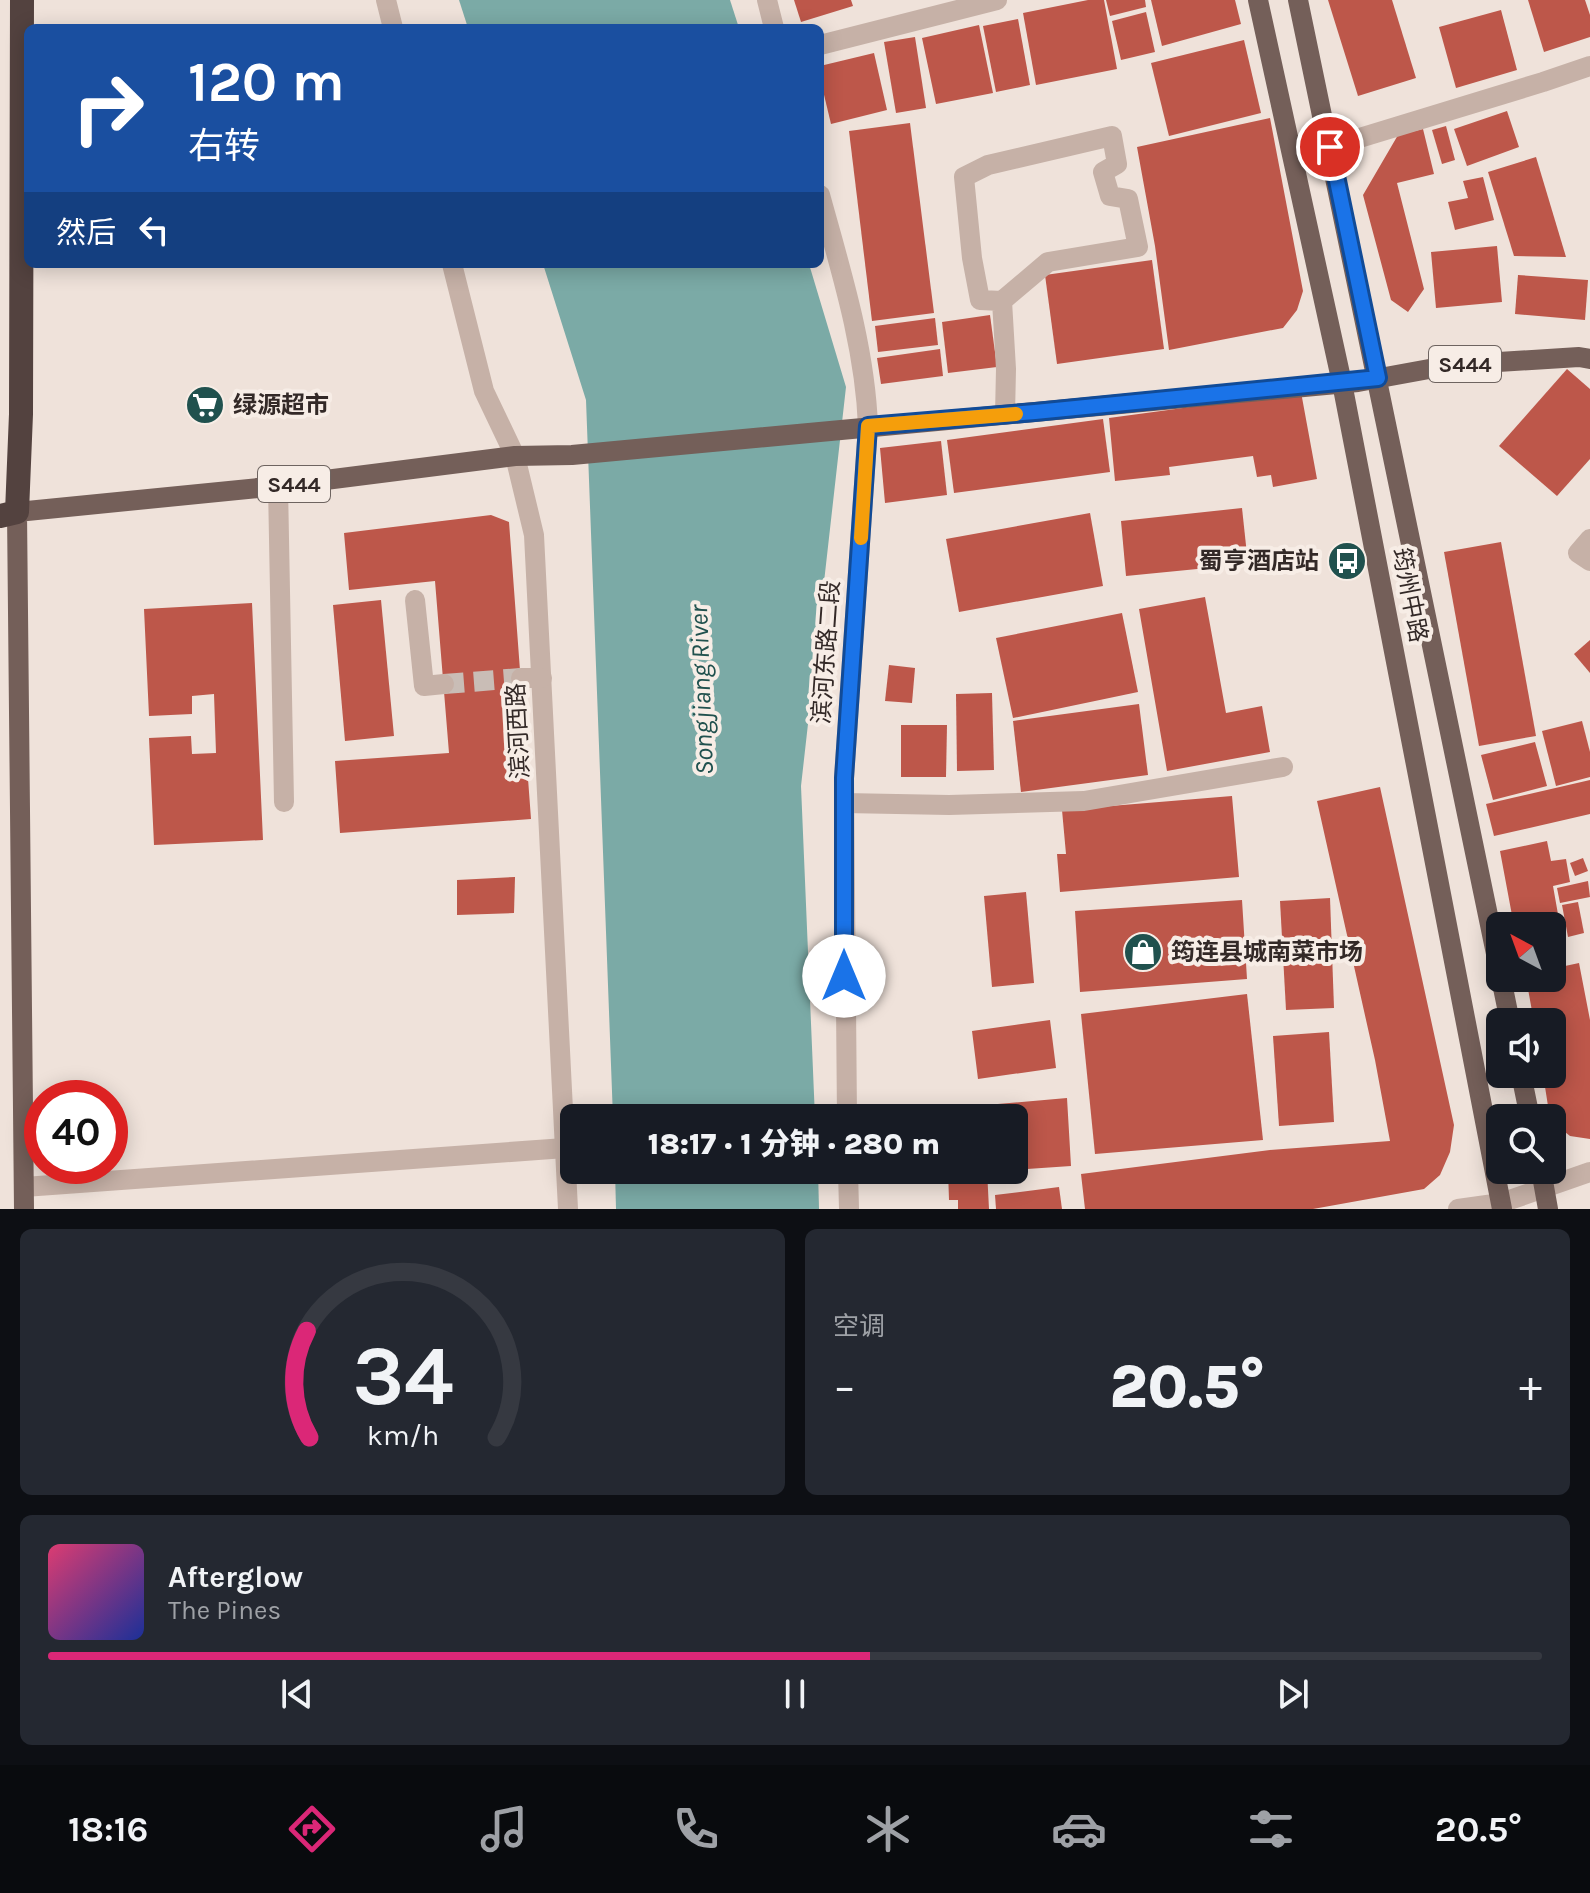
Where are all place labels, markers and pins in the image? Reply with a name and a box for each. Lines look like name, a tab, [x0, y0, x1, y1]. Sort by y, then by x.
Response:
pin	[1296, 113, 1364, 181]
supermarket icon: 绿源超市	[184, 384, 226, 426]
place label: 绿源超市	[233, 391, 329, 419]
bus stop icon: 蜀亨酒店站	[1326, 540, 1368, 582]
place label: 蜀亨酒店站	[1199, 547, 1319, 575]
shop icon: 筠连县城南菜市场	[1122, 931, 1164, 973]
place label: 筠连县城南菜市场	[1171, 938, 1363, 966]

